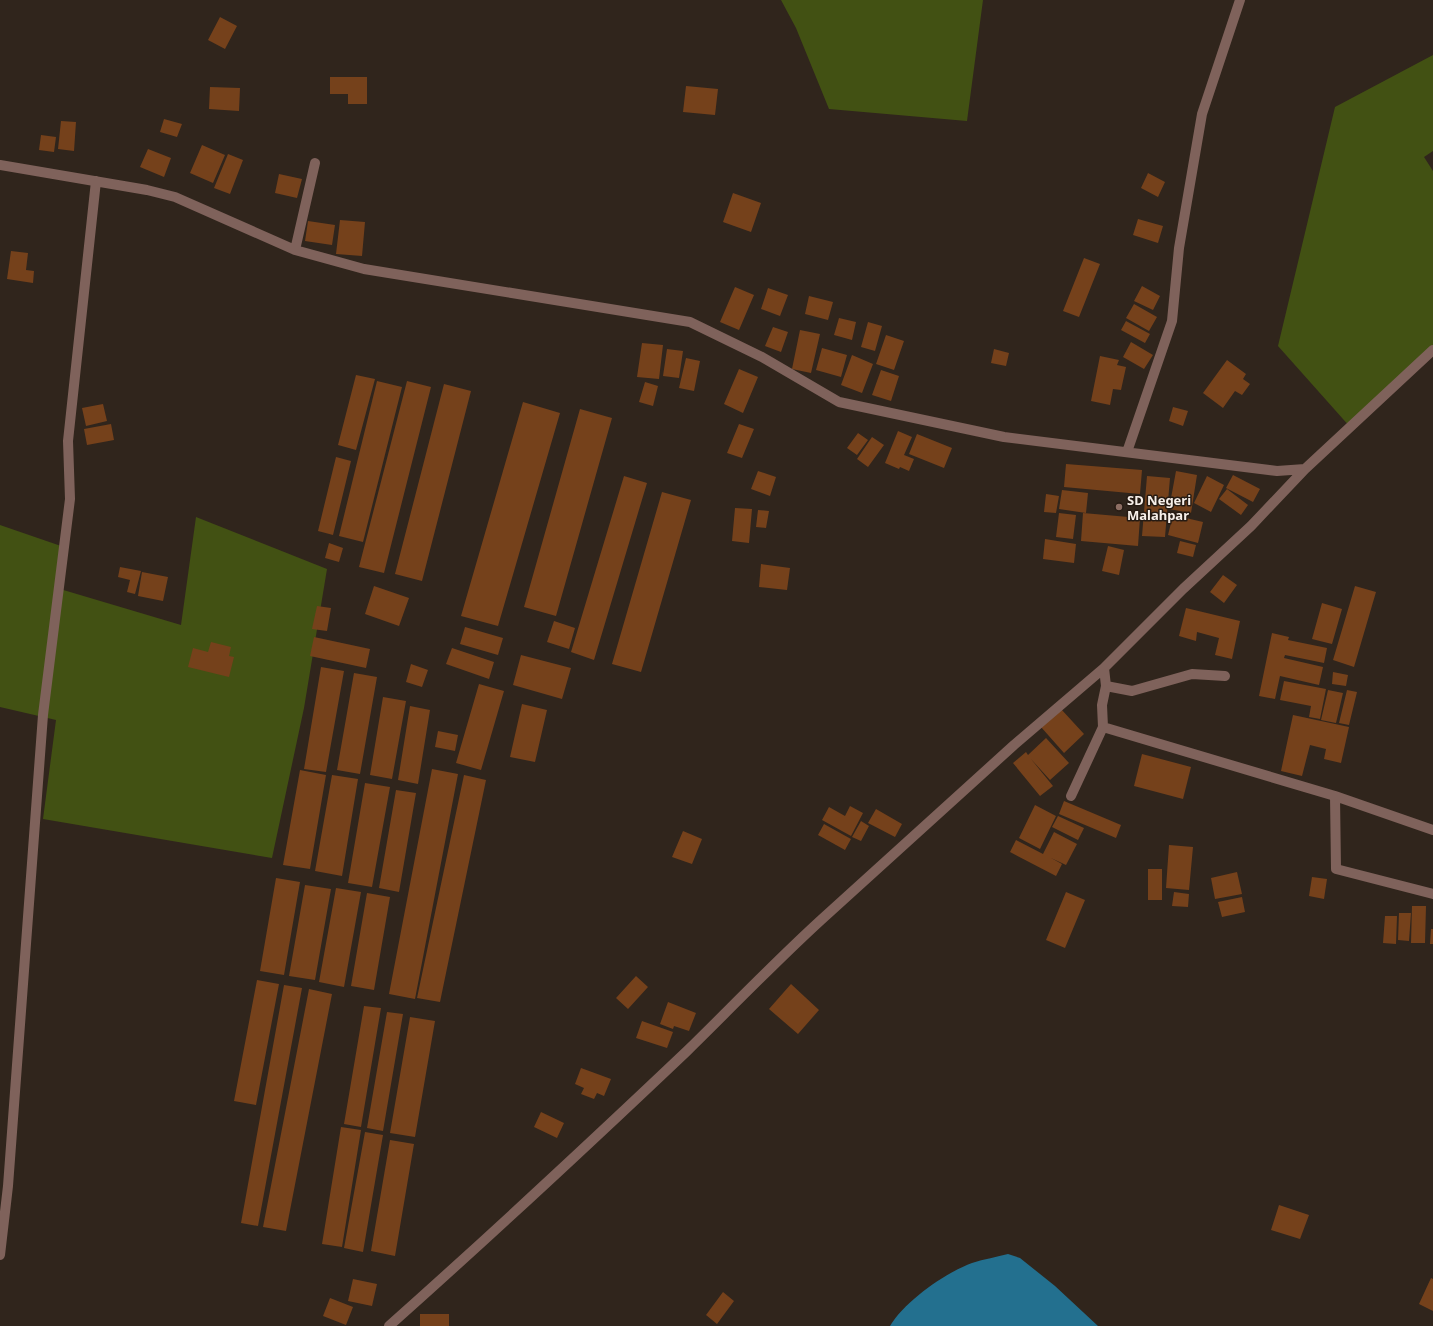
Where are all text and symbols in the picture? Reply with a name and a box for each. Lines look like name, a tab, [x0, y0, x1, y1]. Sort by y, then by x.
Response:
place label: SD Negeri Malahpar	[1127, 491, 1191, 524]
marker: SD Negeri Malahpar	[1114, 502, 1124, 512]

